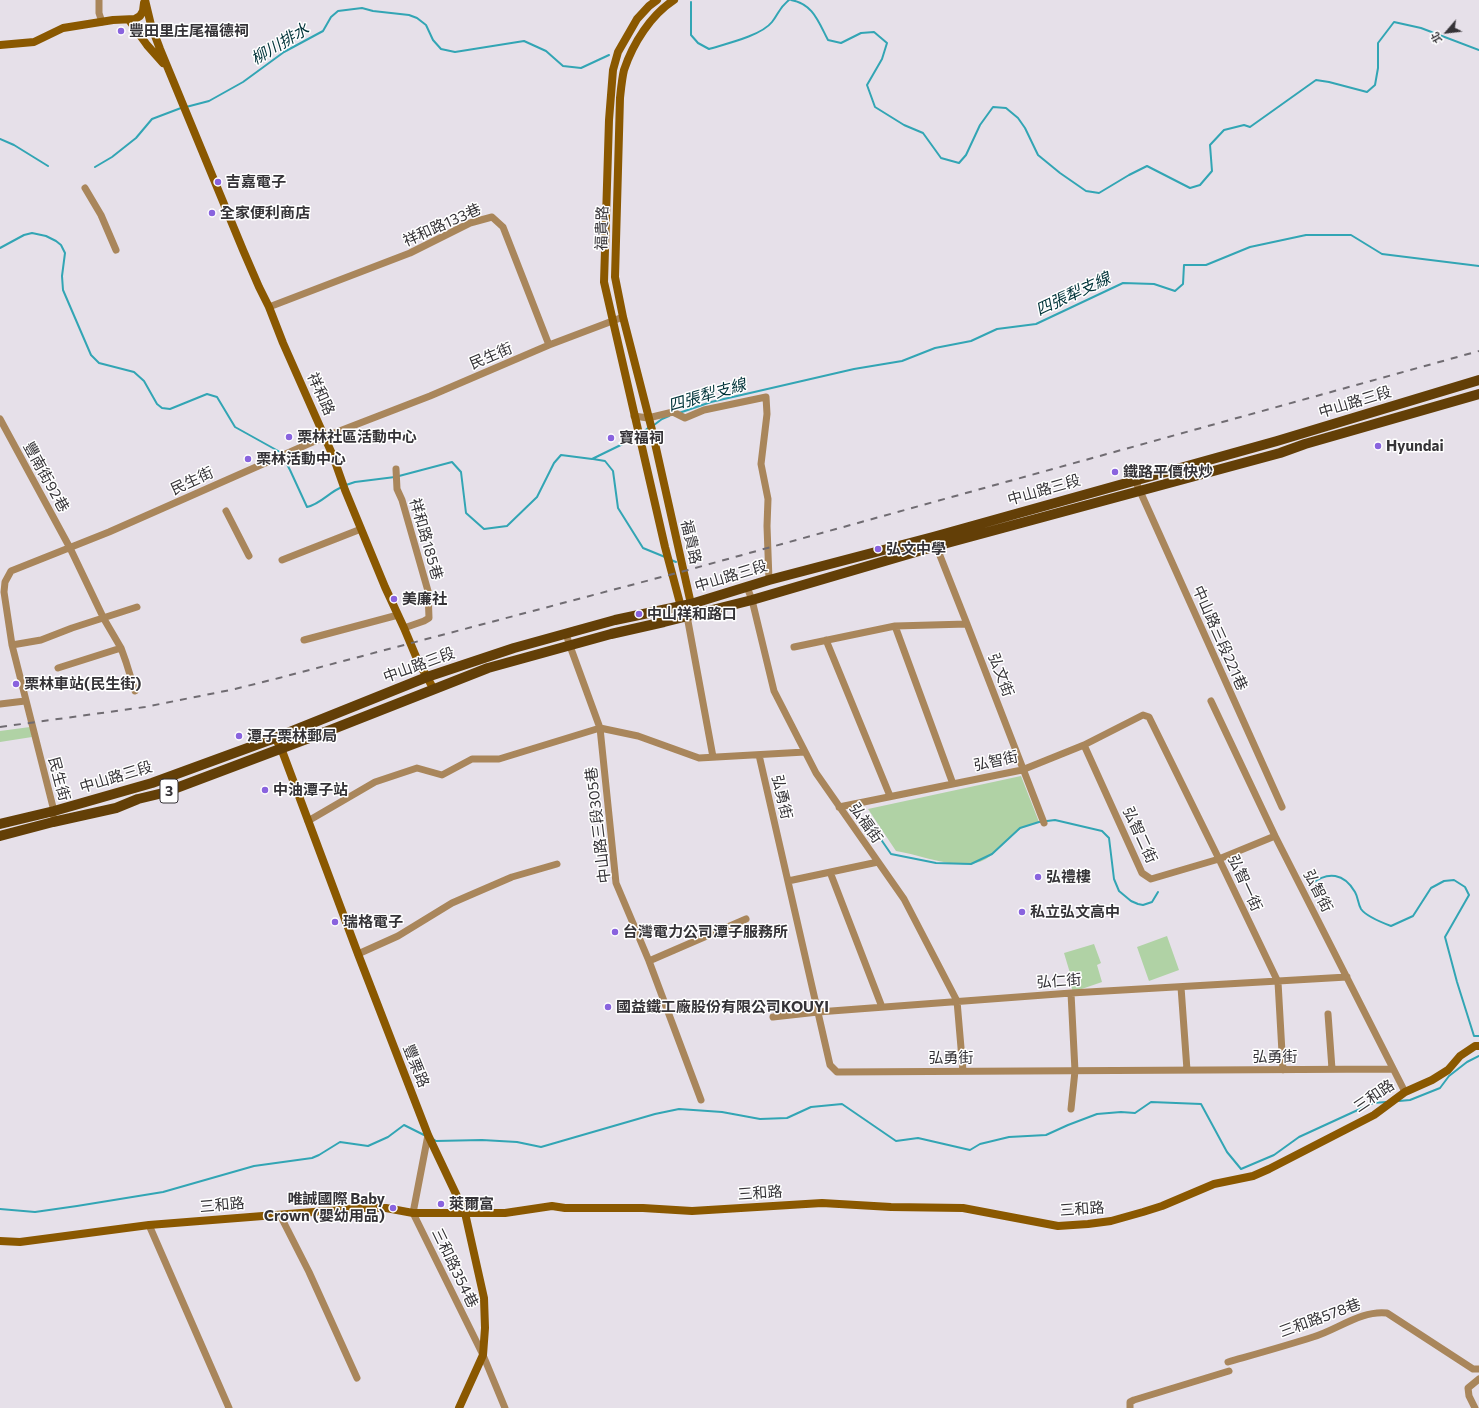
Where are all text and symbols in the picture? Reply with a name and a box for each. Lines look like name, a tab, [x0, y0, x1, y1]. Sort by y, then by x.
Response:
north arrow	[1427, 12, 1467, 52]
water label: 柳川排水	[248, 19, 312, 69]
place label: 豐田里庄尾福德祠	[129, 22, 249, 40]
marker: 豐田里庄尾福德祠	[116, 26, 126, 36]
text: 北	[1428, 30, 1444, 46]
place label: 吉嘉電子	[226, 173, 286, 191]
marker: 吉嘉電子	[213, 177, 223, 187]
street label: 祥和路133巷	[400, 200, 484, 250]
place label: 全家便利商店	[220, 204, 310, 222]
street label: 福貴路	[592, 205, 612, 251]
marker: 全家便利商店	[207, 208, 217, 218]
water label: 四張犁支線	[1033, 268, 1113, 320]
street label: 民生街	[467, 339, 515, 373]
street label: 祥和路	[304, 370, 338, 418]
water label: 四張犁支線	[666, 375, 748, 415]
street label: 中山路三段	[1317, 382, 1393, 422]
place label: 栗林社區活動中心	[297, 428, 417, 446]
place label: 寶福祠	[619, 429, 664, 447]
marker: 栗林社區活動中心	[284, 432, 294, 442]
marker: 寶福祠	[606, 433, 616, 443]
place label: Hyundai	[1386, 437, 1444, 455]
street label: 豐南街92巷	[19, 439, 73, 515]
marker: Hyundai	[1373, 441, 1383, 451]
place label: 栗林活動中心	[256, 450, 346, 468]
marker: 栗林活動中心	[243, 454, 253, 464]
street label: 民生街	[168, 463, 216, 499]
place label: 鐵路平價快炒	[1123, 463, 1213, 481]
marker: 鐵路平價快炒	[1110, 467, 1120, 477]
street label: 中山路三段	[1005, 471, 1083, 509]
street label: 祥和路185巷	[406, 496, 446, 582]
street label: 福貴路	[677, 518, 705, 566]
place label: 弘文中學	[886, 540, 946, 558]
marker: 弘文中學	[873, 544, 883, 554]
street label: 中山路三段	[693, 556, 769, 596]
street label: 中山路三段221巷	[1189, 583, 1251, 693]
place label: 美廉社	[402, 590, 447, 608]
marker: 美廉社	[389, 594, 399, 604]
place label: 中山祥和路口	[647, 605, 737, 623]
marker: 中山祥和路口	[634, 609, 644, 619]
street label: 中山路三段	[381, 644, 457, 686]
street label: 弘文街	[985, 651, 1017, 699]
place label: 栗林車站(民生街)	[24, 675, 141, 693]
marker: 栗林車站(民生街)	[11, 679, 21, 689]
place label: 潭子栗林郵局	[247, 727, 337, 745]
marker: 潭子栗林郵局	[234, 731, 244, 741]
street label: 弘智街	[972, 748, 1020, 774]
street label: 民生街	[44, 755, 74, 803]
street label: 中山路三段	[78, 757, 154, 797]
street label: 中山路三段305巷	[582, 766, 614, 884]
street label: 弘勇街	[768, 773, 796, 821]
road number: 3	[160, 779, 178, 803]
place label: 中油潭子站	[273, 781, 348, 799]
marker: 中油潭子站	[260, 785, 270, 795]
street label: 弘福街	[846, 799, 886, 847]
street label: 弘智二街	[1119, 804, 1161, 866]
street label: 弘智一街	[1224, 852, 1266, 914]
street label: 弘智街	[1300, 867, 1336, 915]
place label: 弘禮樓	[1046, 868, 1091, 886]
marker: 弘禮樓	[1033, 872, 1043, 882]
place label: 私立弘文高中	[1030, 903, 1120, 921]
marker: 私立弘文高中	[1017, 907, 1027, 917]
place label: 瑞格電子	[343, 913, 403, 931]
marker: 瑞格電子	[330, 917, 340, 927]
place label: 台灣電力公司潭子服務所	[623, 923, 788, 941]
marker: 台灣電力公司潭子服務所	[610, 927, 620, 937]
street label: 弘仁街	[1036, 970, 1082, 992]
place label: 國益鐵工廠股份有限公司KOUYI	[616, 998, 829, 1016]
marker: 國益鐵工廠股份有限公司KOUYI	[603, 1002, 613, 1012]
street label: 豐栗路	[399, 1042, 433, 1090]
street label: 弘勇街	[1253, 1048, 1297, 1066]
street label: 弘勇街	[929, 1049, 973, 1067]
street label: 三和路	[1350, 1076, 1398, 1116]
street label: 三和路	[737, 1182, 783, 1204]
place label: 唯誠國際 Baby Crown (嬰幼用品)	[264, 1190, 385, 1225]
street label: 三和路	[199, 1194, 245, 1216]
place label: 萊爾富	[449, 1195, 494, 1213]
street label: 三和路	[1059, 1198, 1105, 1220]
marker: 萊爾富	[436, 1199, 446, 1209]
marker: 唯誠國際 Baby Crown (嬰幼用品)	[388, 1203, 398, 1213]
street label: 三和路354巷	[428, 1225, 482, 1311]
street label: 三和路578巷	[1277, 1295, 1363, 1341]

